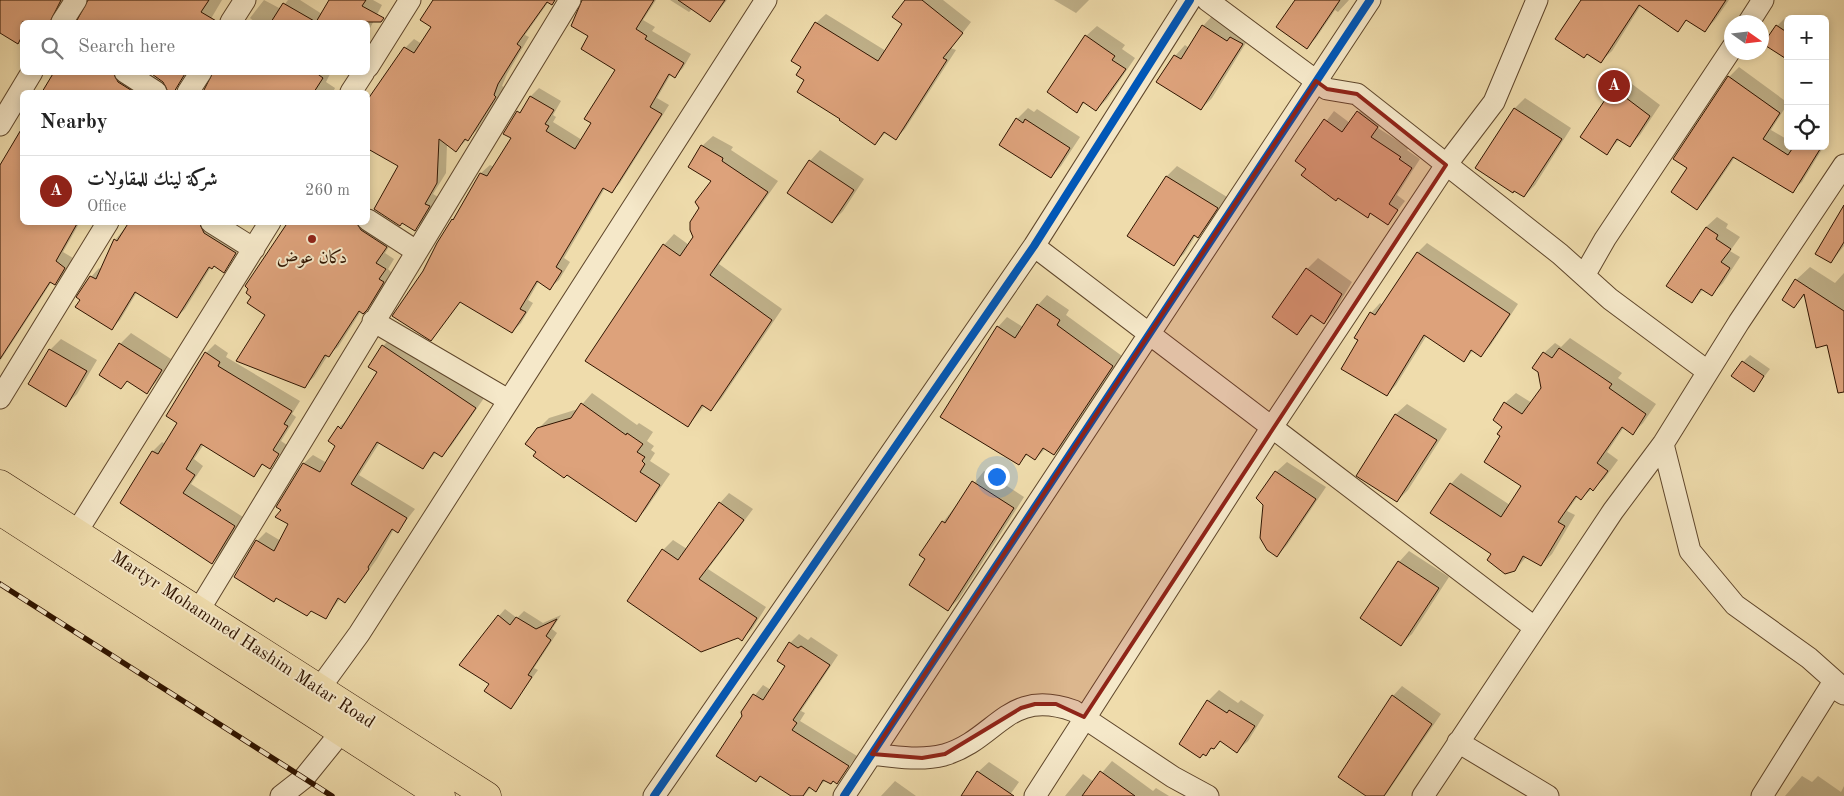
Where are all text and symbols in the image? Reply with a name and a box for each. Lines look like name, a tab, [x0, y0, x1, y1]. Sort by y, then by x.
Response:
north arrow	[1724, 15, 1769, 60]
map controls	[1784, 15, 1829, 150]
button: +	[1784, 15, 1829, 60]
search box	[20, 20, 370, 75]
icon: search	[38, 34, 66, 62]
text: Search here	[78, 38, 175, 57]
button: −	[1784, 60, 1829, 105]
pin: A	[1598, 67, 1630, 105]
button: locate	[1784, 105, 1829, 150]
text: Nearby	[40, 112, 108, 133]
text: شركة لينك للمقاولات	[87, 171, 217, 190]
text: A	[50, 183, 62, 199]
text: 260 m	[305, 183, 350, 199]
text: Office	[87, 199, 126, 215]
marker: دكان عوض	[306, 233, 318, 245]
place label: دكان عوض	[277, 248, 347, 268]
your location	[984, 464, 1010, 490]
street label: Martyr Mohammed Hashim Matar Road	[108, 548, 378, 732]

